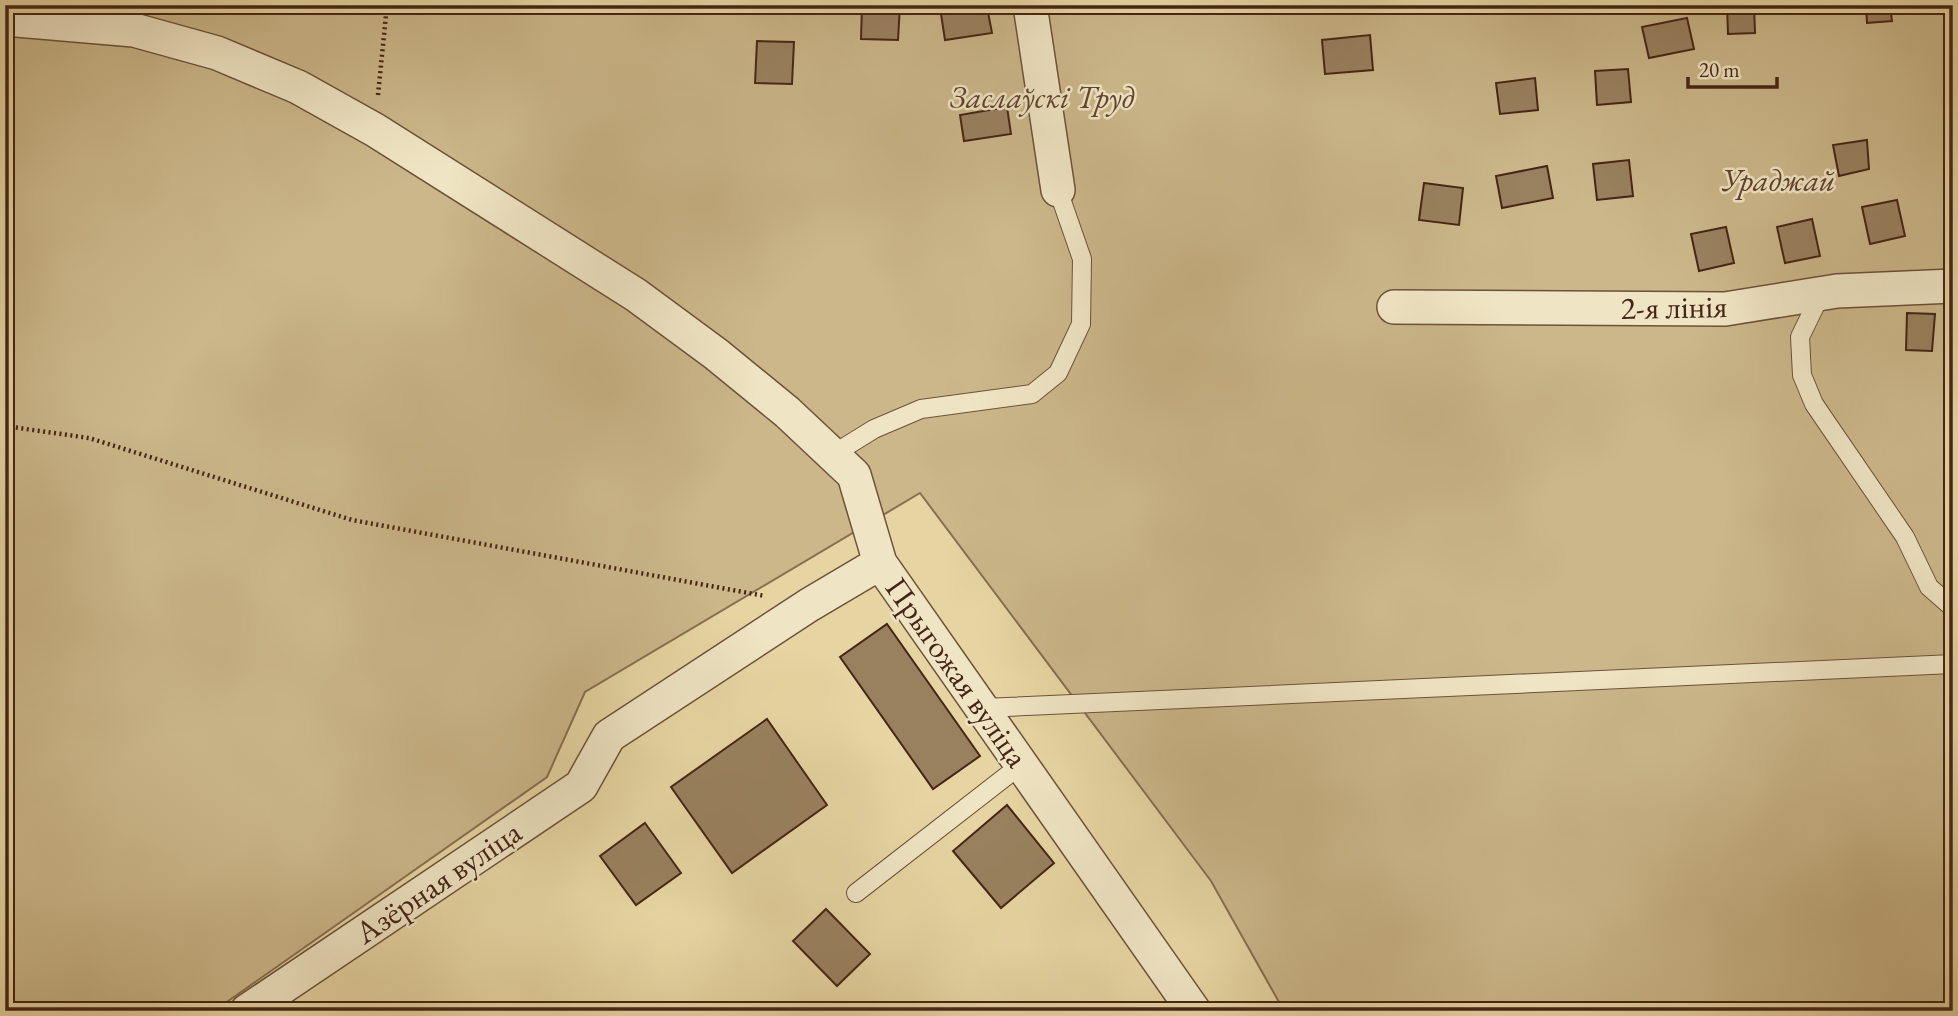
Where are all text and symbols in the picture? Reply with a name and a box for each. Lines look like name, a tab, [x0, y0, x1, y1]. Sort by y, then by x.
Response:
scale bar	[1688, 46, 1778, 90]
text: 20 m	[1699, 56, 1740, 83]
park label: Заслаўскі Труд	[950, 76, 1135, 118]
park label: Ураджай	[1721, 159, 1835, 201]
street label: 2-я лінія	[1620, 285, 1728, 329]
street label: Прыгожая вуліца	[876, 569, 1038, 776]
street label: Азёрная вуліца	[346, 811, 530, 954]

